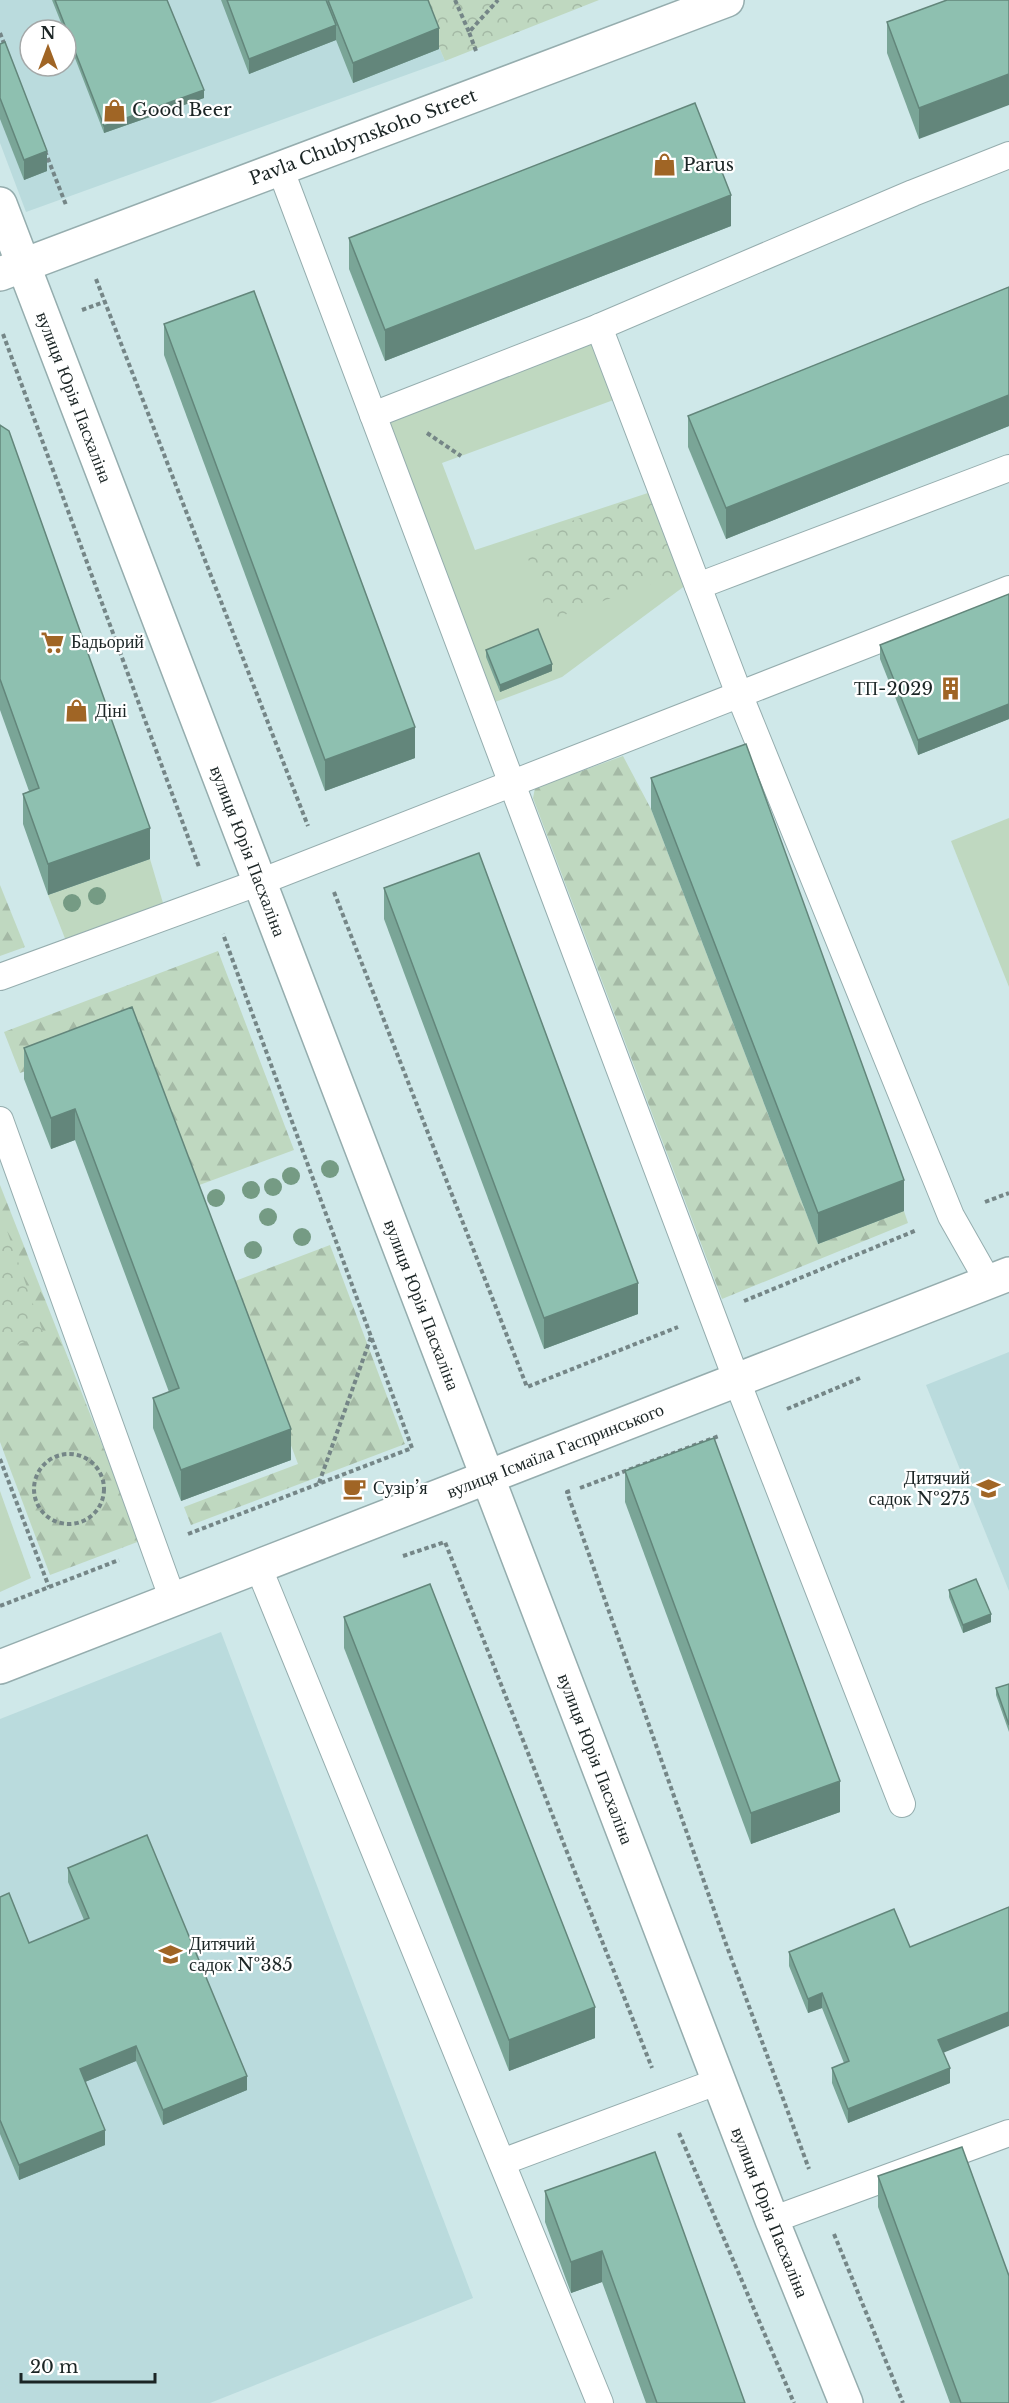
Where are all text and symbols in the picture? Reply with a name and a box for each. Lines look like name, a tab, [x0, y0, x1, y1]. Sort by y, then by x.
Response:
north arrow	[18, 18, 78, 78]
text: N	[40, 23, 56, 43]
street label: Pavla Chubynskoho Street	[246, 84, 480, 190]
shop icon: Good Beer	[101, 97, 127, 123]
place label: Good Beer	[132, 99, 232, 121]
shop icon: Parus	[652, 152, 678, 178]
place label: Parus	[683, 154, 734, 176]
street label: вулиця Юрія Пасхаліна	[31, 309, 117, 486]
supermarket icon: Бадьорий	[40, 629, 66, 655]
place label: Бадьорий	[71, 631, 144, 653]
building icon: ТП-2029	[938, 676, 964, 702]
place label: ТП-2029	[854, 678, 933, 700]
shop icon: Діні	[64, 698, 90, 724]
place label: Діні	[95, 700, 127, 722]
street label: вулиця Юрія Пасхаліна	[205, 763, 290, 940]
street label: вулиця Юрія Пасхаліна	[379, 1217, 464, 1394]
street label: вулиця Ісмаїла Гаспринського	[444, 1398, 667, 1503]
place label: Дитячий садок №275	[869, 1467, 970, 1510]
cafe icon: Сузір’я	[342, 1475, 368, 1501]
school or university icon: Дитячий садок №275	[975, 1475, 1001, 1501]
place label: Сузір’я	[373, 1477, 428, 1499]
street label: вулиця Юрія Пасхаліна	[553, 1670, 638, 1847]
place label: Дитячий садок №385	[189, 1933, 293, 1976]
school or university icon: Дитячий садок №385	[158, 1941, 184, 1967]
street label: вулиця Юрія Пасхаліна	[727, 2124, 813, 2301]
scale bar	[21, 2346, 154, 2384]
text: 20 m	[30, 2356, 78, 2378]

